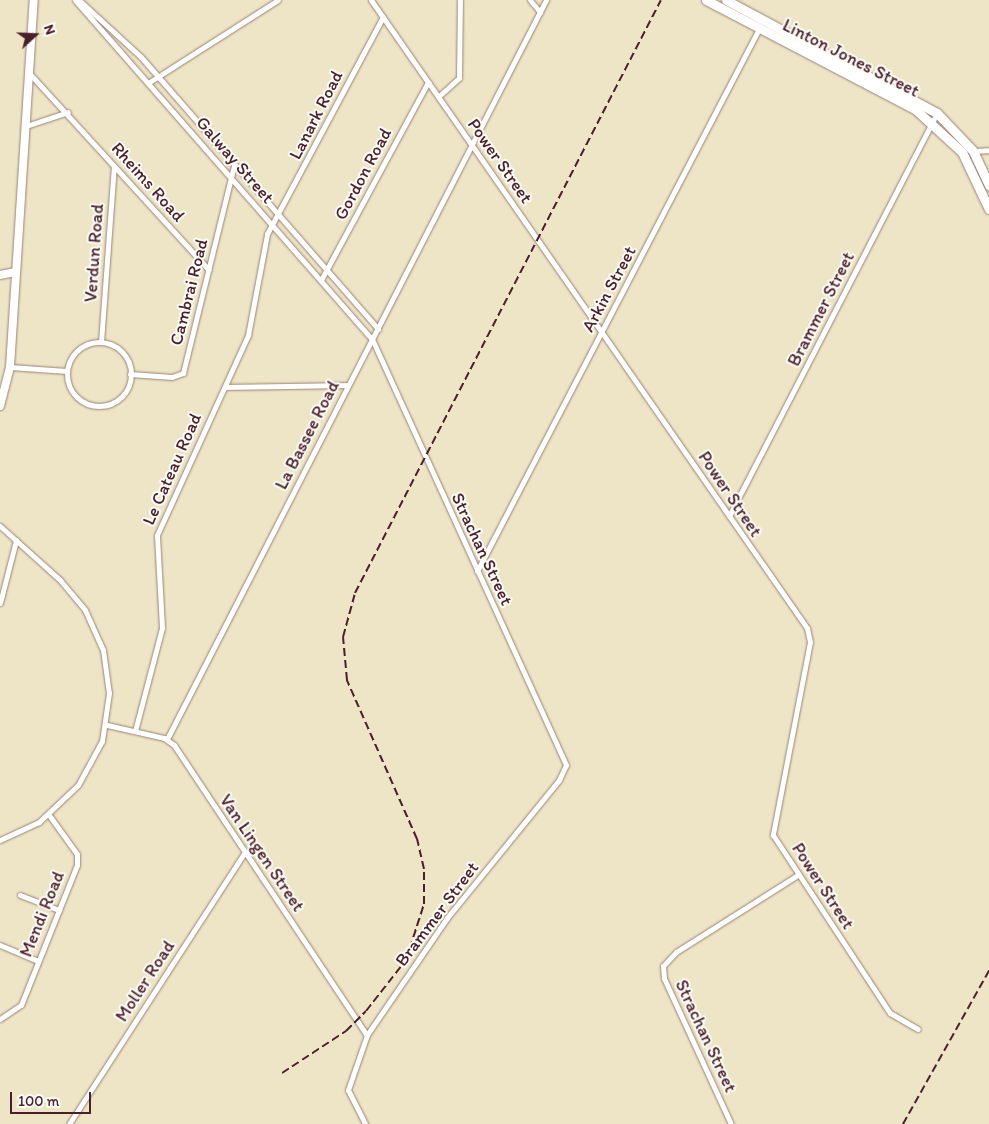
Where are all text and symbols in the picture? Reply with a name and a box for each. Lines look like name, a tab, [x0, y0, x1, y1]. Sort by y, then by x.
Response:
north arrow	[10, 10, 60, 60]
street label: Linton Jones Street	[779, 14, 923, 102]
text: N	[40, 22, 59, 37]
street label: Lanark Road	[284, 67, 348, 163]
street label: Galway Street	[191, 112, 279, 208]
street label: Power Street	[463, 115, 537, 207]
street label: Gordon Road	[330, 125, 396, 223]
street label: Rheims Road	[107, 138, 189, 226]
street label: Verdun Road	[80, 203, 108, 303]
street label: Cambrai Road	[165, 237, 213, 347]
street label: Arkin Street	[577, 242, 641, 336]
street label: Brammer Street	[783, 248, 859, 370]
street label: La Bassee Road	[270, 377, 344, 493]
street label: Le Cateau Road	[138, 410, 206, 528]
street label: Power Street	[694, 447, 766, 541]
street label: Strachan Street	[447, 489, 517, 609]
street label: Van Lingen Street	[215, 790, 309, 916]
street label: Power Street	[787, 839, 859, 933]
street label: Brammer Street	[391, 858, 483, 970]
street label: Mendi Road	[15, 868, 69, 960]
street label: Moller Road	[111, 937, 179, 1025]
street label: Strachan Street	[671, 976, 741, 1096]
scale bar	[12, 1082, 94, 1114]
text: 100 m	[18, 1092, 59, 1110]

